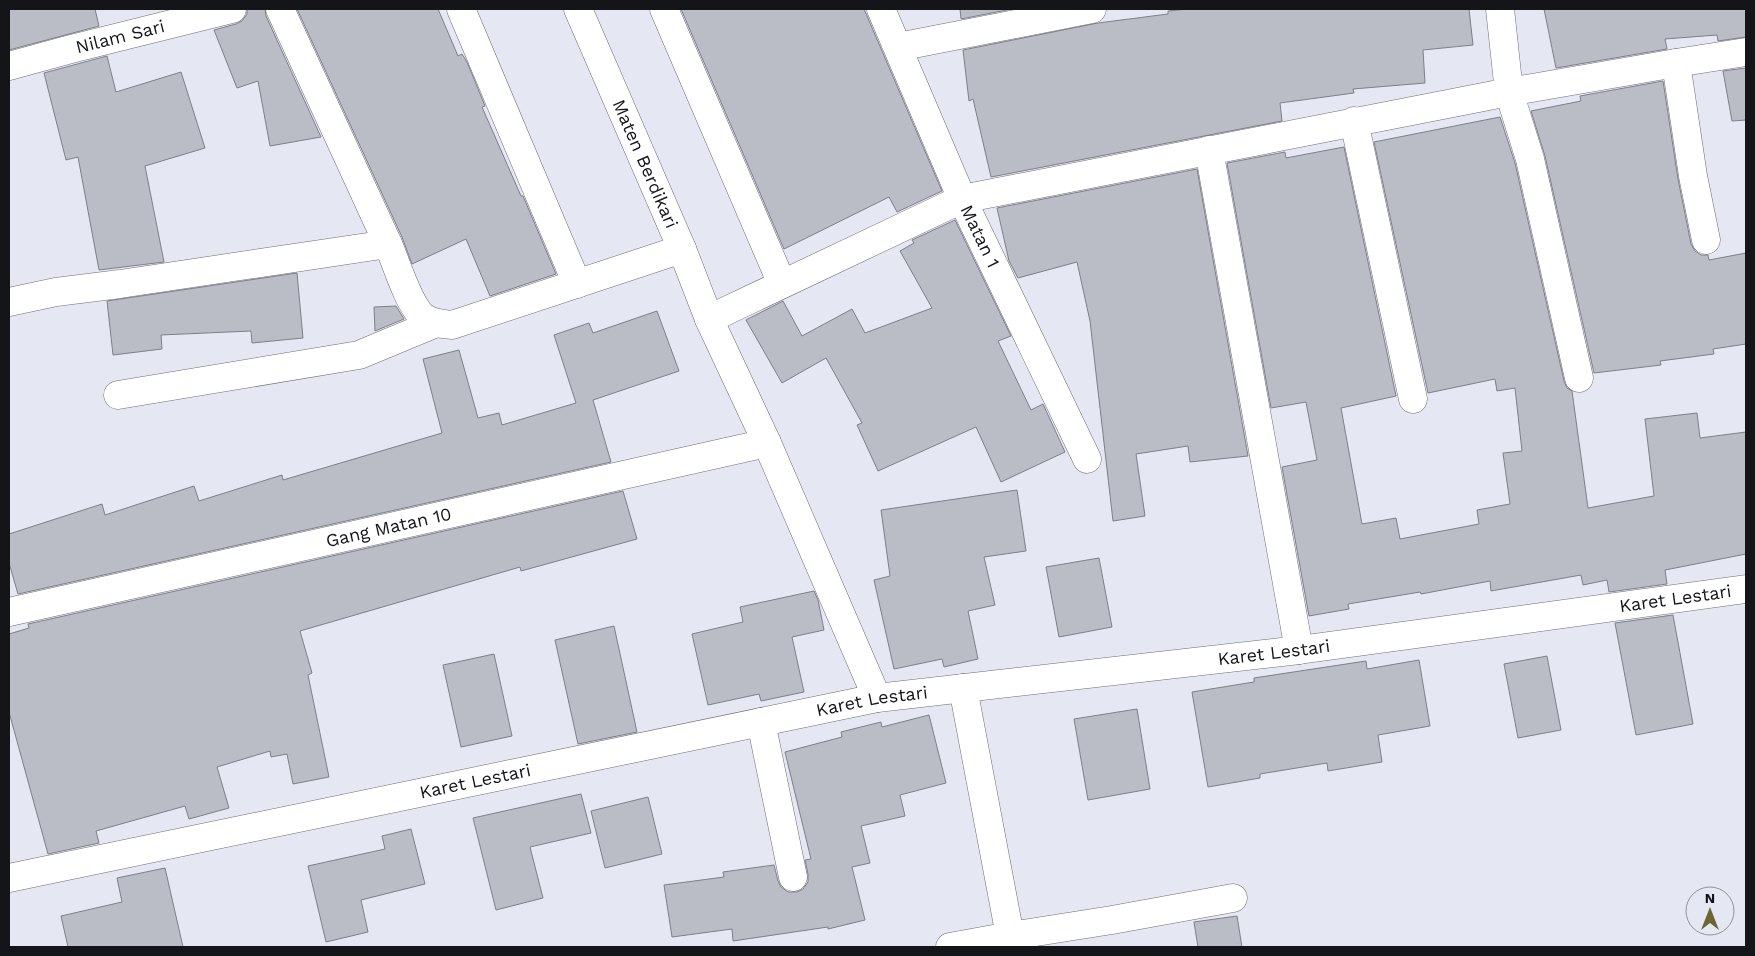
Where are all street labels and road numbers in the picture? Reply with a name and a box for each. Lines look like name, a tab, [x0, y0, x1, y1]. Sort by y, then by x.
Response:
street label: Nilam Sari	[74, 15, 167, 57]
street label: Maten Berdikari	[609, 96, 683, 231]
street label: Matan 1	[956, 201, 1004, 271]
street label: Gang Matan 10	[324, 503, 453, 551]
street label: Karet Lestari	[1618, 580, 1733, 616]
street label: Karet Lestari	[1217, 635, 1331, 669]
street label: Karet Lestari	[814, 681, 929, 720]
street label: Karet Lestari	[418, 759, 532, 803]

